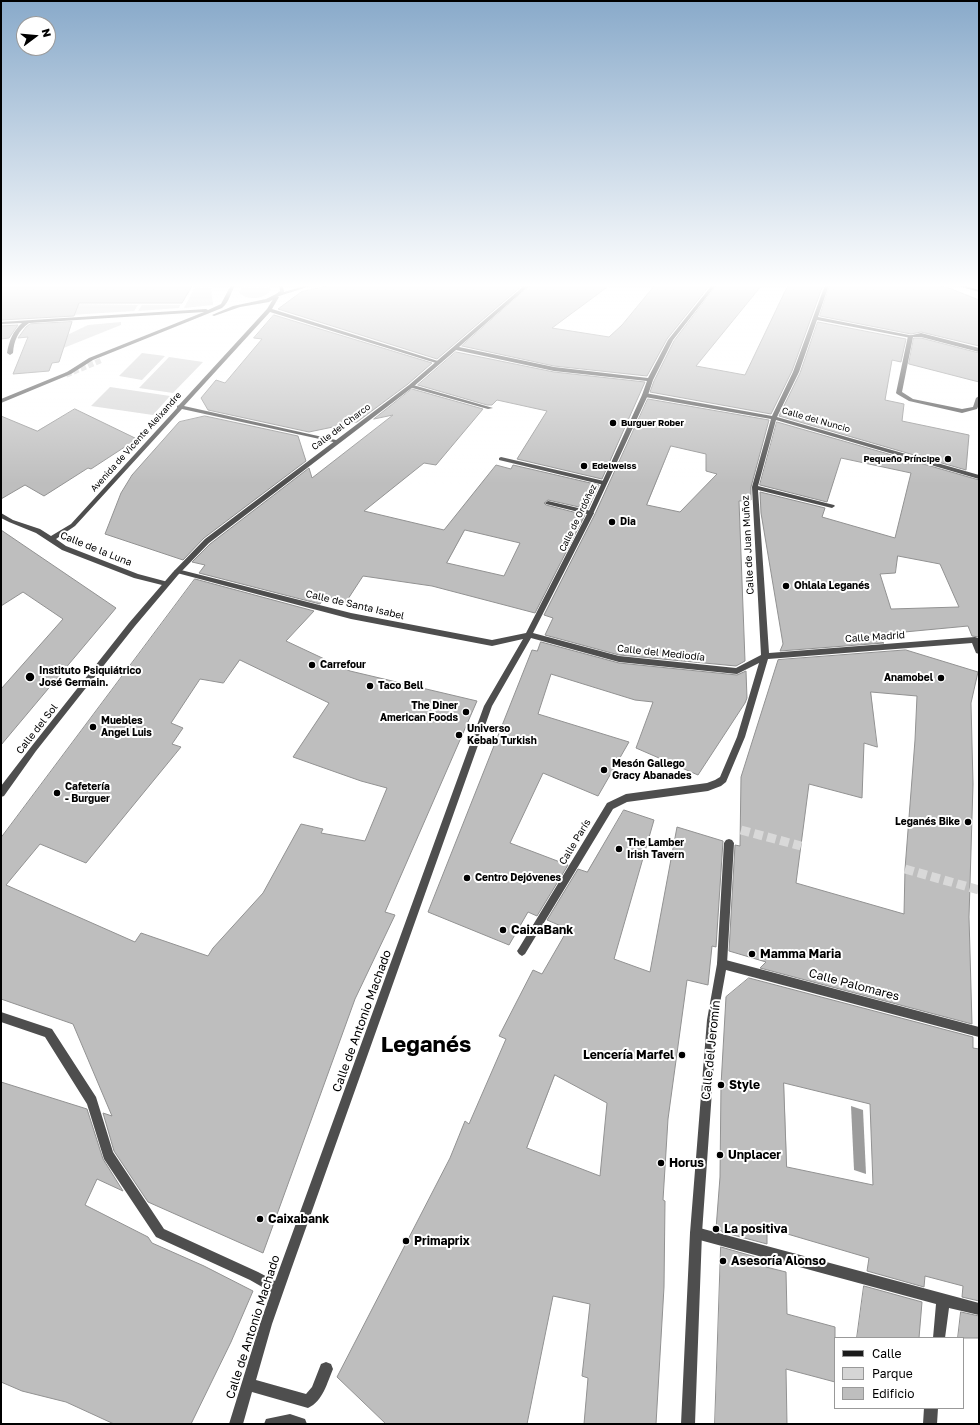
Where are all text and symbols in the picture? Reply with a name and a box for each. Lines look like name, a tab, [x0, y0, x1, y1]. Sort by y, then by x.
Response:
north arrow	[16, 16, 56, 56]
text: N	[40, 27, 54, 39]
street label: Avenida de Vicente Aleixandre	[88, 390, 184, 494]
street label: Calle del Charco	[310, 401, 372, 453]
street label: Calle del Nuncio	[780, 405, 852, 435]
marker: Burguer Rober	[608, 418, 618, 428]
place label: Burguer Rober	[621, 418, 684, 428]
place label: Pequeño Príncipe	[864, 454, 940, 464]
marker: Pequeño Príncipe	[943, 454, 953, 464]
marker: Edelweiss	[579, 461, 589, 471]
place label: Edelweiss	[592, 461, 637, 471]
street label: Calle de Ordóñez	[557, 483, 599, 553]
street label: Calle de Juan Muñoz	[739, 495, 757, 595]
place label: Dia	[620, 516, 636, 528]
marker: Dia	[607, 517, 617, 527]
street label: Calle de la Luna	[58, 529, 134, 569]
place label: Ohlala Leganés	[794, 580, 870, 592]
marker: Ohlala Leganés	[781, 581, 791, 591]
street label: Calle de Santa Isabel	[304, 588, 406, 622]
street label: Calle Madrid	[845, 629, 905, 645]
street label: Calle del Mediodía	[616, 642, 706, 664]
place label: Carrefour	[320, 659, 366, 671]
marker: Carrefour	[307, 660, 317, 670]
place label: Instituto Psiquiátrico José Germain.	[39, 665, 141, 688]
marker: Instituto Psiquiátrico José Germain.	[24, 671, 36, 683]
place label: Anamobel	[884, 672, 933, 684]
marker: Anamobel	[936, 673, 946, 683]
place label: Taco Bell	[378, 680, 423, 692]
marker: Taco Bell	[365, 681, 375, 691]
place label: The Diner American Foods	[380, 700, 458, 724]
street label: Calle del Sol	[14, 702, 60, 756]
marker: The Diner American Foods	[461, 707, 471, 717]
place label: Muebles Angel Luis	[101, 715, 152, 738]
marker: Muebles Angel Luis	[88, 722, 98, 732]
place label: Universo Kebab Turkish	[467, 723, 537, 746]
marker: Universo Kebab Turkish	[454, 730, 464, 740]
place label: Mesón Gallego Gracy Abanades	[612, 758, 692, 782]
marker: Mesón Gallego Gracy Abanades	[599, 765, 609, 775]
place label: Cafetería - Burguer	[65, 781, 110, 804]
marker: Cafetería - Burguer	[52, 788, 62, 798]
place label: Leganés Bike	[895, 816, 960, 828]
street label: Calle París	[557, 817, 593, 867]
marker: Leganés Bike	[963, 817, 973, 827]
place label: The Lamber Irish Tavern	[627, 837, 684, 860]
marker: The Lamber Irish Tavern	[614, 844, 624, 854]
place label: Centro Dejóvenes	[475, 872, 561, 884]
marker: Centro Dejóvenes	[462, 873, 472, 883]
place label: CaixaBank	[511, 923, 573, 937]
marker: CaixaBank	[498, 925, 508, 935]
place label: Mamma Maria	[760, 947, 841, 961]
street label: Calle de Antonio Machado	[330, 948, 394, 1094]
marker: Mamma Maria	[747, 949, 757, 959]
street label: Calle Palomares	[807, 966, 901, 1004]
street label: Calle del Jeromín	[699, 999, 723, 1101]
district label: Leganés	[381, 1032, 471, 1058]
place label: Lencería Marfel	[583, 1048, 674, 1062]
marker: Lencería Marfel	[677, 1050, 687, 1060]
place label: Style	[729, 1078, 760, 1092]
marker: Style	[716, 1080, 726, 1090]
place label: Unplacer	[728, 1148, 781, 1162]
marker: Unplacer	[715, 1150, 725, 1160]
place label: Horus	[669, 1156, 704, 1170]
marker: Horus	[656, 1158, 666, 1168]
place label: Caixabank	[268, 1212, 329, 1226]
marker: Caixabank	[255, 1214, 265, 1224]
place label: La positiva	[724, 1222, 787, 1236]
marker: La positiva	[711, 1224, 721, 1234]
place label: Primaprix	[414, 1234, 470, 1248]
marker: Primaprix	[401, 1236, 411, 1246]
street label: Calle de Antonio Machado	[223, 1253, 283, 1401]
place label: Asesoría Alonso	[731, 1254, 826, 1268]
marker: Asesoría Alonso	[718, 1256, 728, 1266]
legend	[834, 1337, 964, 1409]
text: Calle	[872, 1346, 901, 1361]
text: Parque	[872, 1366, 913, 1381]
text: Edificio	[872, 1386, 914, 1401]

